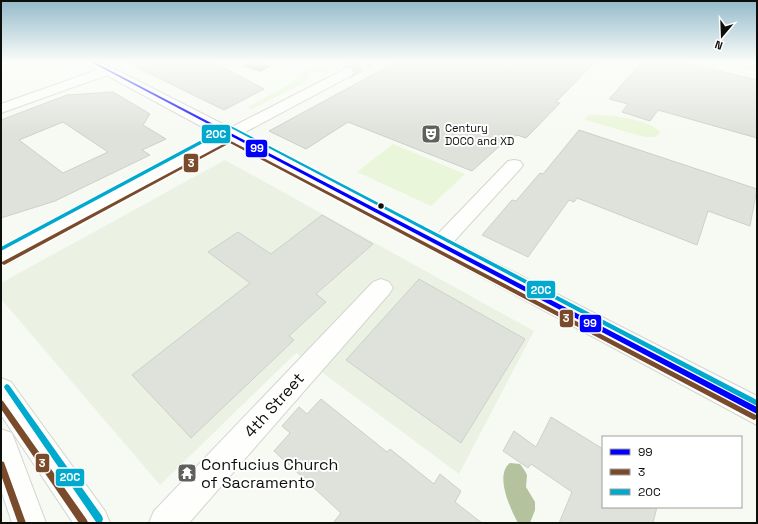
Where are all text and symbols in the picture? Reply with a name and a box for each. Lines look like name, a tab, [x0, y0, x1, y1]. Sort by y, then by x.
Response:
north arrow	[702, 16, 742, 56]
text: N	[713, 38, 725, 53]
place label: Century DOCO and XD	[445, 121, 514, 148]
theatre icon: Century DOCO and XD	[420, 123, 442, 145]
line badge: 20C	[201, 124, 231, 144]
text: 20C	[206, 127, 226, 141]
line badge: 99	[245, 139, 268, 158]
text: 99	[250, 141, 264, 155]
line badge: 3	[183, 153, 199, 173]
text: 3	[188, 156, 195, 170]
unlabelled marker	[376, 201, 386, 211]
line badge: 20C	[526, 280, 556, 299]
text: 20C	[531, 283, 551, 297]
line badge: 3	[559, 309, 574, 328]
text: 3	[563, 311, 570, 325]
line badge: 99	[579, 314, 602, 333]
text: 99	[583, 316, 597, 330]
street label: 4th Street	[239, 368, 309, 442]
legend	[602, 436, 742, 508]
text: 99	[638, 444, 653, 460]
line badge: 3	[35, 453, 50, 473]
place label: Confucius Church of Sacramento	[201, 454, 338, 493]
text: 3	[39, 456, 46, 470]
temple icon: Confucius Church of Sacramento	[176, 462, 198, 484]
text: 3	[638, 464, 645, 480]
line badge: 20C	[55, 468, 85, 487]
text: 20C	[60, 470, 80, 484]
text: 20C	[638, 484, 661, 500]

